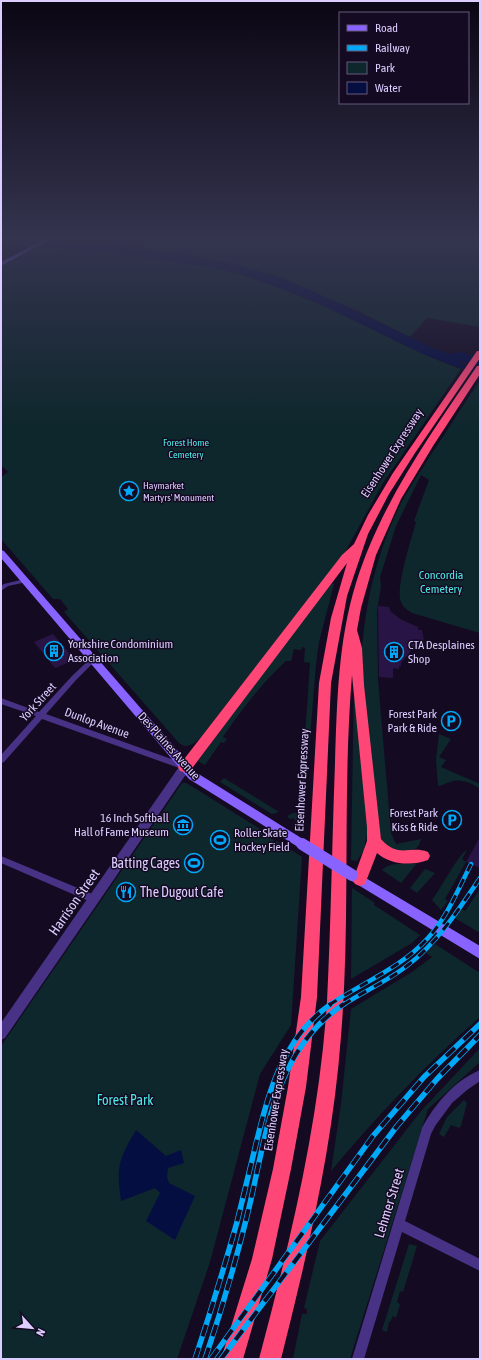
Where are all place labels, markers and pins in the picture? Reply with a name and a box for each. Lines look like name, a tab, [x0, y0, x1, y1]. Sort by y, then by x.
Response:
place icon: Haymarket Martyrs' Monument	[118, 480, 140, 502]
place label: Haymarket Martyrs' Monument	[143, 480, 214, 503]
place label: Yorkshire Condominium Association	[68, 637, 173, 665]
place label: CTA Desplaines Shop	[408, 638, 475, 666]
building icon: Yorkshire Condominium Association	[43, 640, 65, 662]
building icon: CTA Desplaines Shop	[383, 641, 405, 663]
place label: Forest Park Park & Ride	[388, 707, 438, 735]
parking icon: Forest Park Park & Ride	[440, 710, 462, 732]
place label: Forest Park Kiss & Ride	[389, 806, 439, 834]
parking icon: Forest Park Kiss & Ride	[441, 809, 463, 831]
place label: 16 Inch Softball Hall of Fame Museum	[74, 811, 170, 839]
museum icon: 16 Inch Softball Hall of Fame Museum	[172, 814, 194, 836]
place label: Roller Skate Hockey Field	[234, 826, 290, 854]
sports icon: Roller Skate Hockey Field	[209, 829, 231, 851]
sports icon: Batting Cages	[183, 852, 205, 874]
place label: Batting Cages	[111, 855, 180, 871]
restaurant icon: The Dugout Cafe	[115, 881, 137, 903]
place label: The Dugout Cafe	[140, 884, 224, 900]

